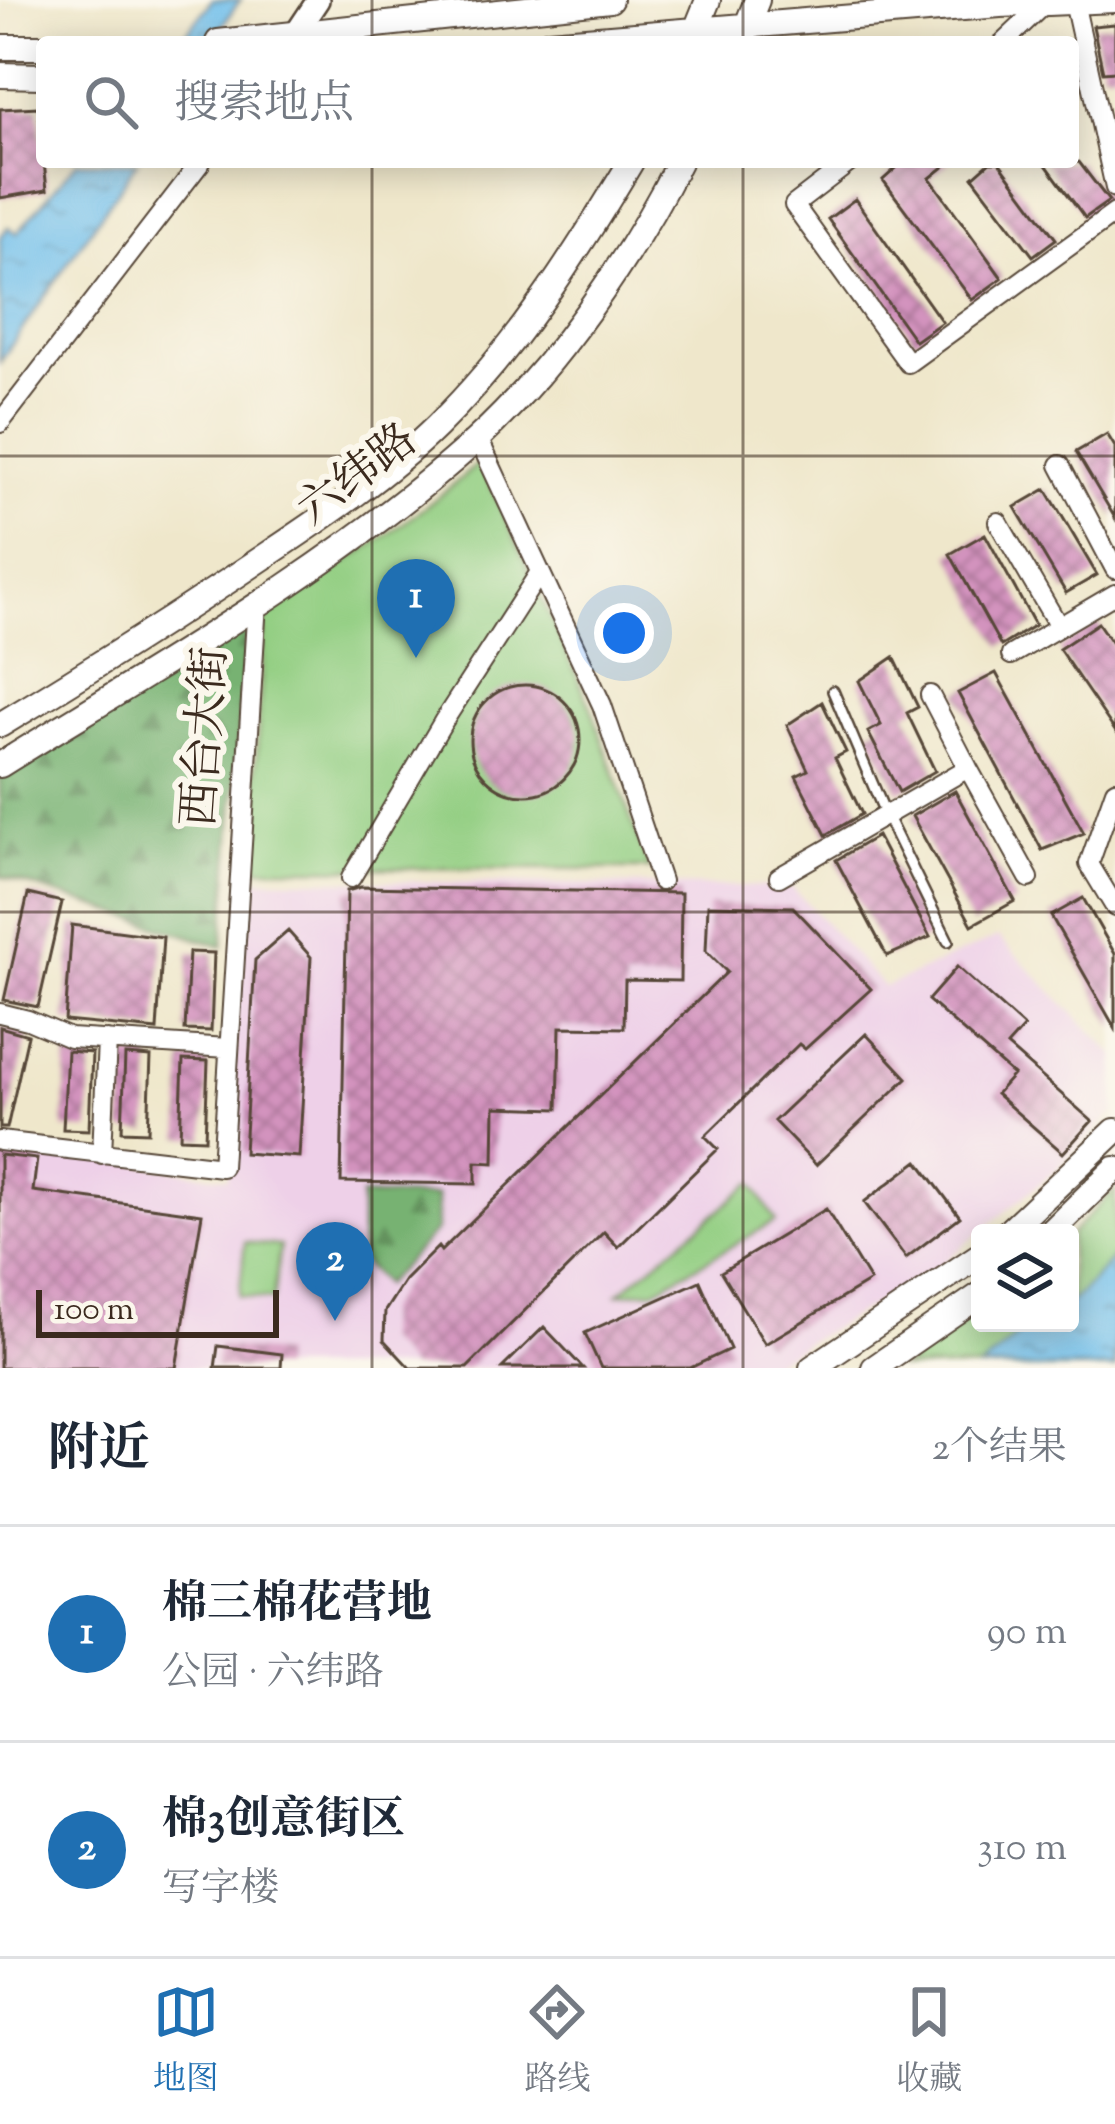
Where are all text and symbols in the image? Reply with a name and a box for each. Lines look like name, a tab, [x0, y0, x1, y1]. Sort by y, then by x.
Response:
search box	[36, 36, 1079, 168]
icon: search	[78, 69, 144, 135]
text: 搜索地点	[174, 74, 354, 139]
street label: 六纬路	[286, 410, 432, 544]
pin: 1	[377, 559, 455, 658]
your location	[594, 603, 654, 663]
street label: 西台大街	[169, 645, 247, 829]
pin: 2	[296, 1222, 374, 1321]
map controls	[971, 1224, 1079, 1332]
button: layers	[971, 1224, 1079, 1332]
scale bar	[36, 1284, 279, 1337]
text: 100 m	[54, 1287, 134, 1335]
text: 附近	[48, 1415, 150, 1488]
text: 2个结果	[932, 1422, 1067, 1478]
text: 棉三棉花营地	[162, 1574, 432, 1639]
text: 1	[80, 1606, 94, 1662]
text: 90 m	[987, 1606, 1067, 1662]
text: 公园 · 六纬路	[162, 1647, 383, 1703]
text: 棉3创意街区	[162, 1790, 405, 1855]
text: 2	[78, 1822, 96, 1878]
text: 310 m	[977, 1822, 1067, 1878]
text: 写字楼	[162, 1863, 279, 1919]
tab: 地图	[153, 1979, 219, 2105]
tab: 路线	[524, 1979, 590, 2105]
tab: 收藏	[896, 1979, 962, 2105]

